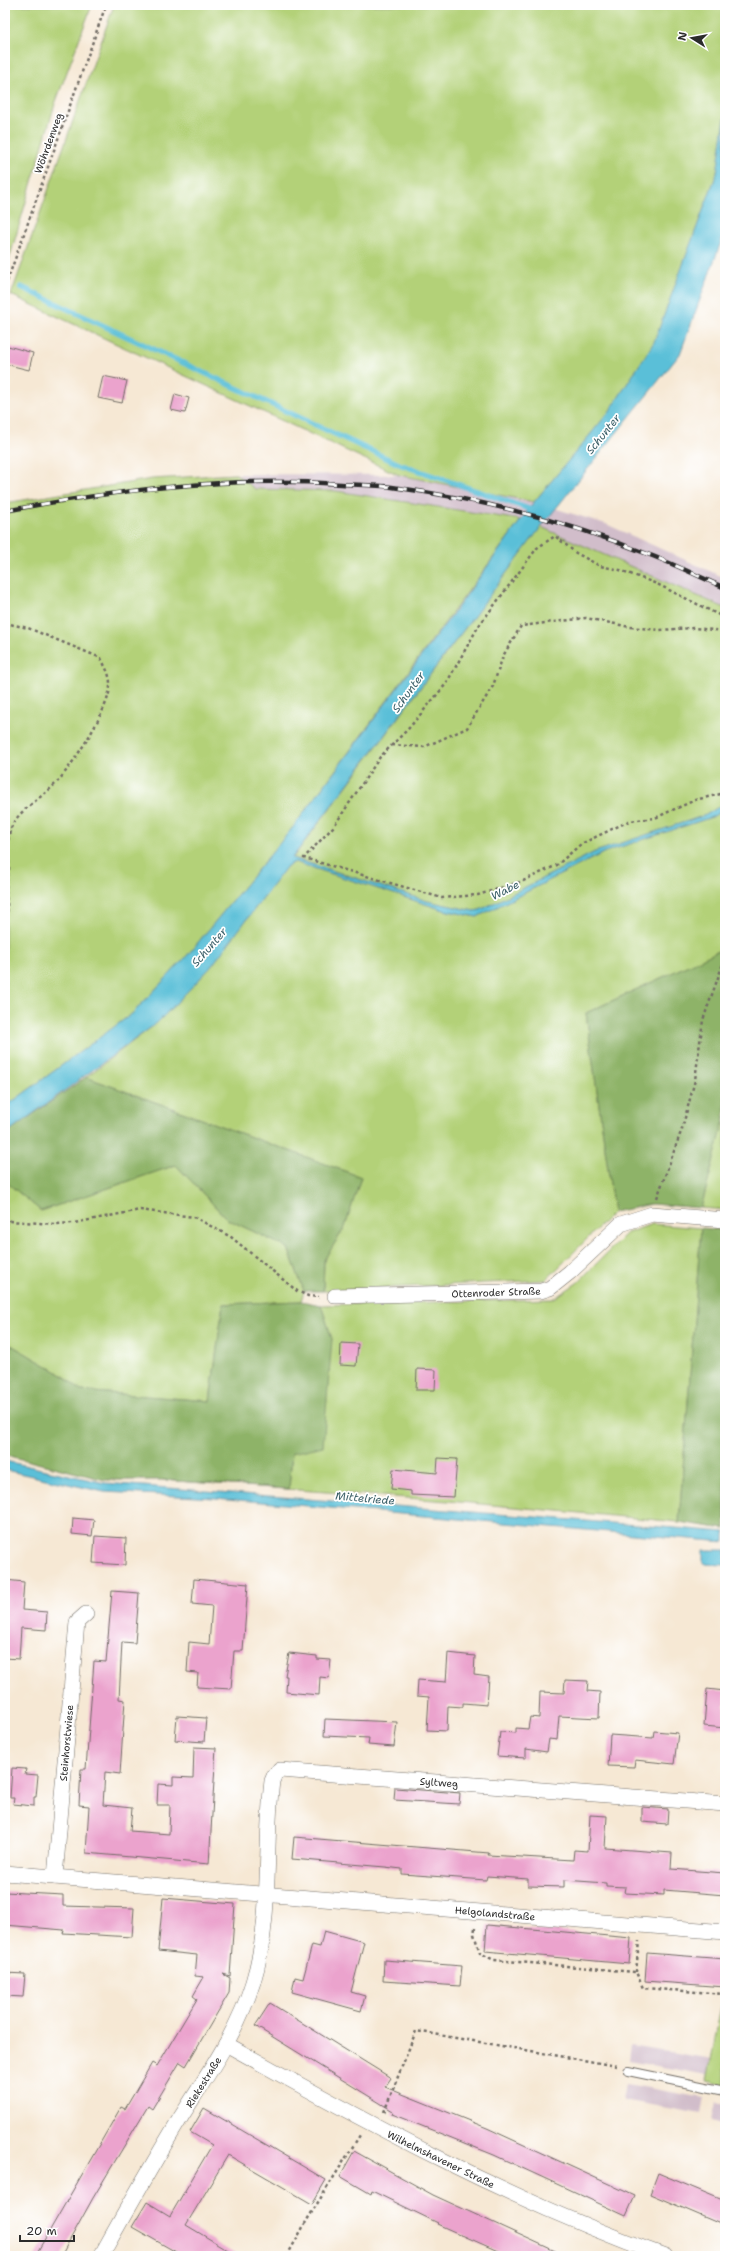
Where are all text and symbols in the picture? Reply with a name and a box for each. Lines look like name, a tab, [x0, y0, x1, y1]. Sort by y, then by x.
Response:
north arrow	[672, 18, 712, 58]
text: N	[674, 30, 691, 42]
street label: Wöhrdenweg	[31, 111, 65, 175]
water label: Schunter	[583, 411, 624, 457]
water label: Schunter	[389, 668, 429, 716]
water label: Wabe	[489, 877, 522, 904]
water label: Schunter	[188, 924, 231, 970]
street label: Ottenroder Straße	[451, 1284, 541, 1301]
water label: Mittelriede	[335, 1488, 395, 1509]
street label: Steinhorstwiese	[57, 1704, 76, 1782]
street label: Syltweg	[419, 1775, 459, 1790]
street label: Helgolandstraße	[454, 1904, 536, 1924]
street label: Riekestraße	[183, 2054, 224, 2110]
street label: Wilhelmshavener Straße	[385, 2128, 497, 2191]
scale bar	[20, 2217, 74, 2243]
text: 20 m	[26, 2223, 57, 2239]

